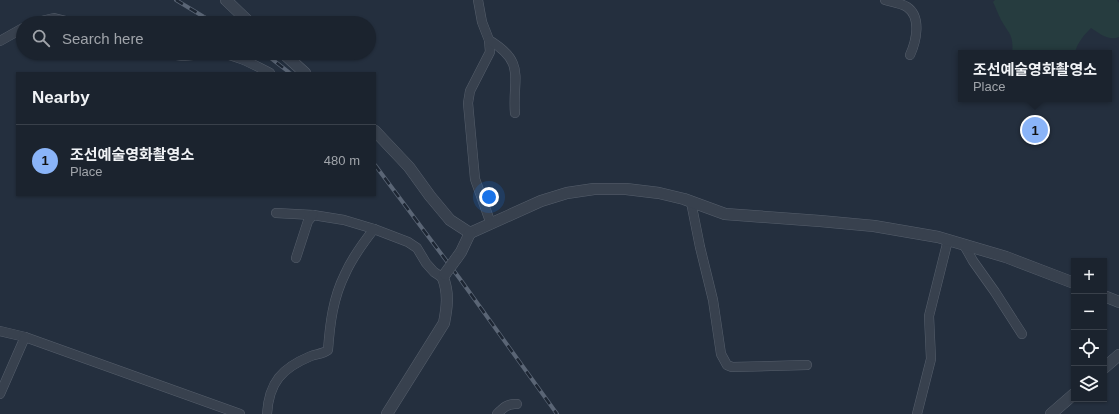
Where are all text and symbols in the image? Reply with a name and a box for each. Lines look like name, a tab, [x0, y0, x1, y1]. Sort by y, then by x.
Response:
search box	[16, 16, 376, 60]
icon: search	[30, 27, 52, 49]
text: Search here	[62, 30, 144, 47]
popup	[958, 50, 1112, 102]
text: 조선예술영화촬영소	[973, 61, 1097, 78]
text: Place	[973, 79, 1005, 94]
text: Nearby	[32, 88, 90, 107]
pin: 1	[1022, 115, 1048, 145]
text: 조선예술영화촬영소	[70, 146, 194, 163]
text: 1	[41, 153, 49, 168]
text: 480 m	[324, 153, 360, 168]
text: Place	[70, 164, 103, 179]
your location	[479, 187, 499, 207]
map controls	[1071, 258, 1107, 402]
button: +	[1071, 258, 1107, 294]
button: −	[1071, 294, 1107, 330]
button: locate	[1071, 330, 1107, 366]
button: layers	[1071, 366, 1107, 402]

